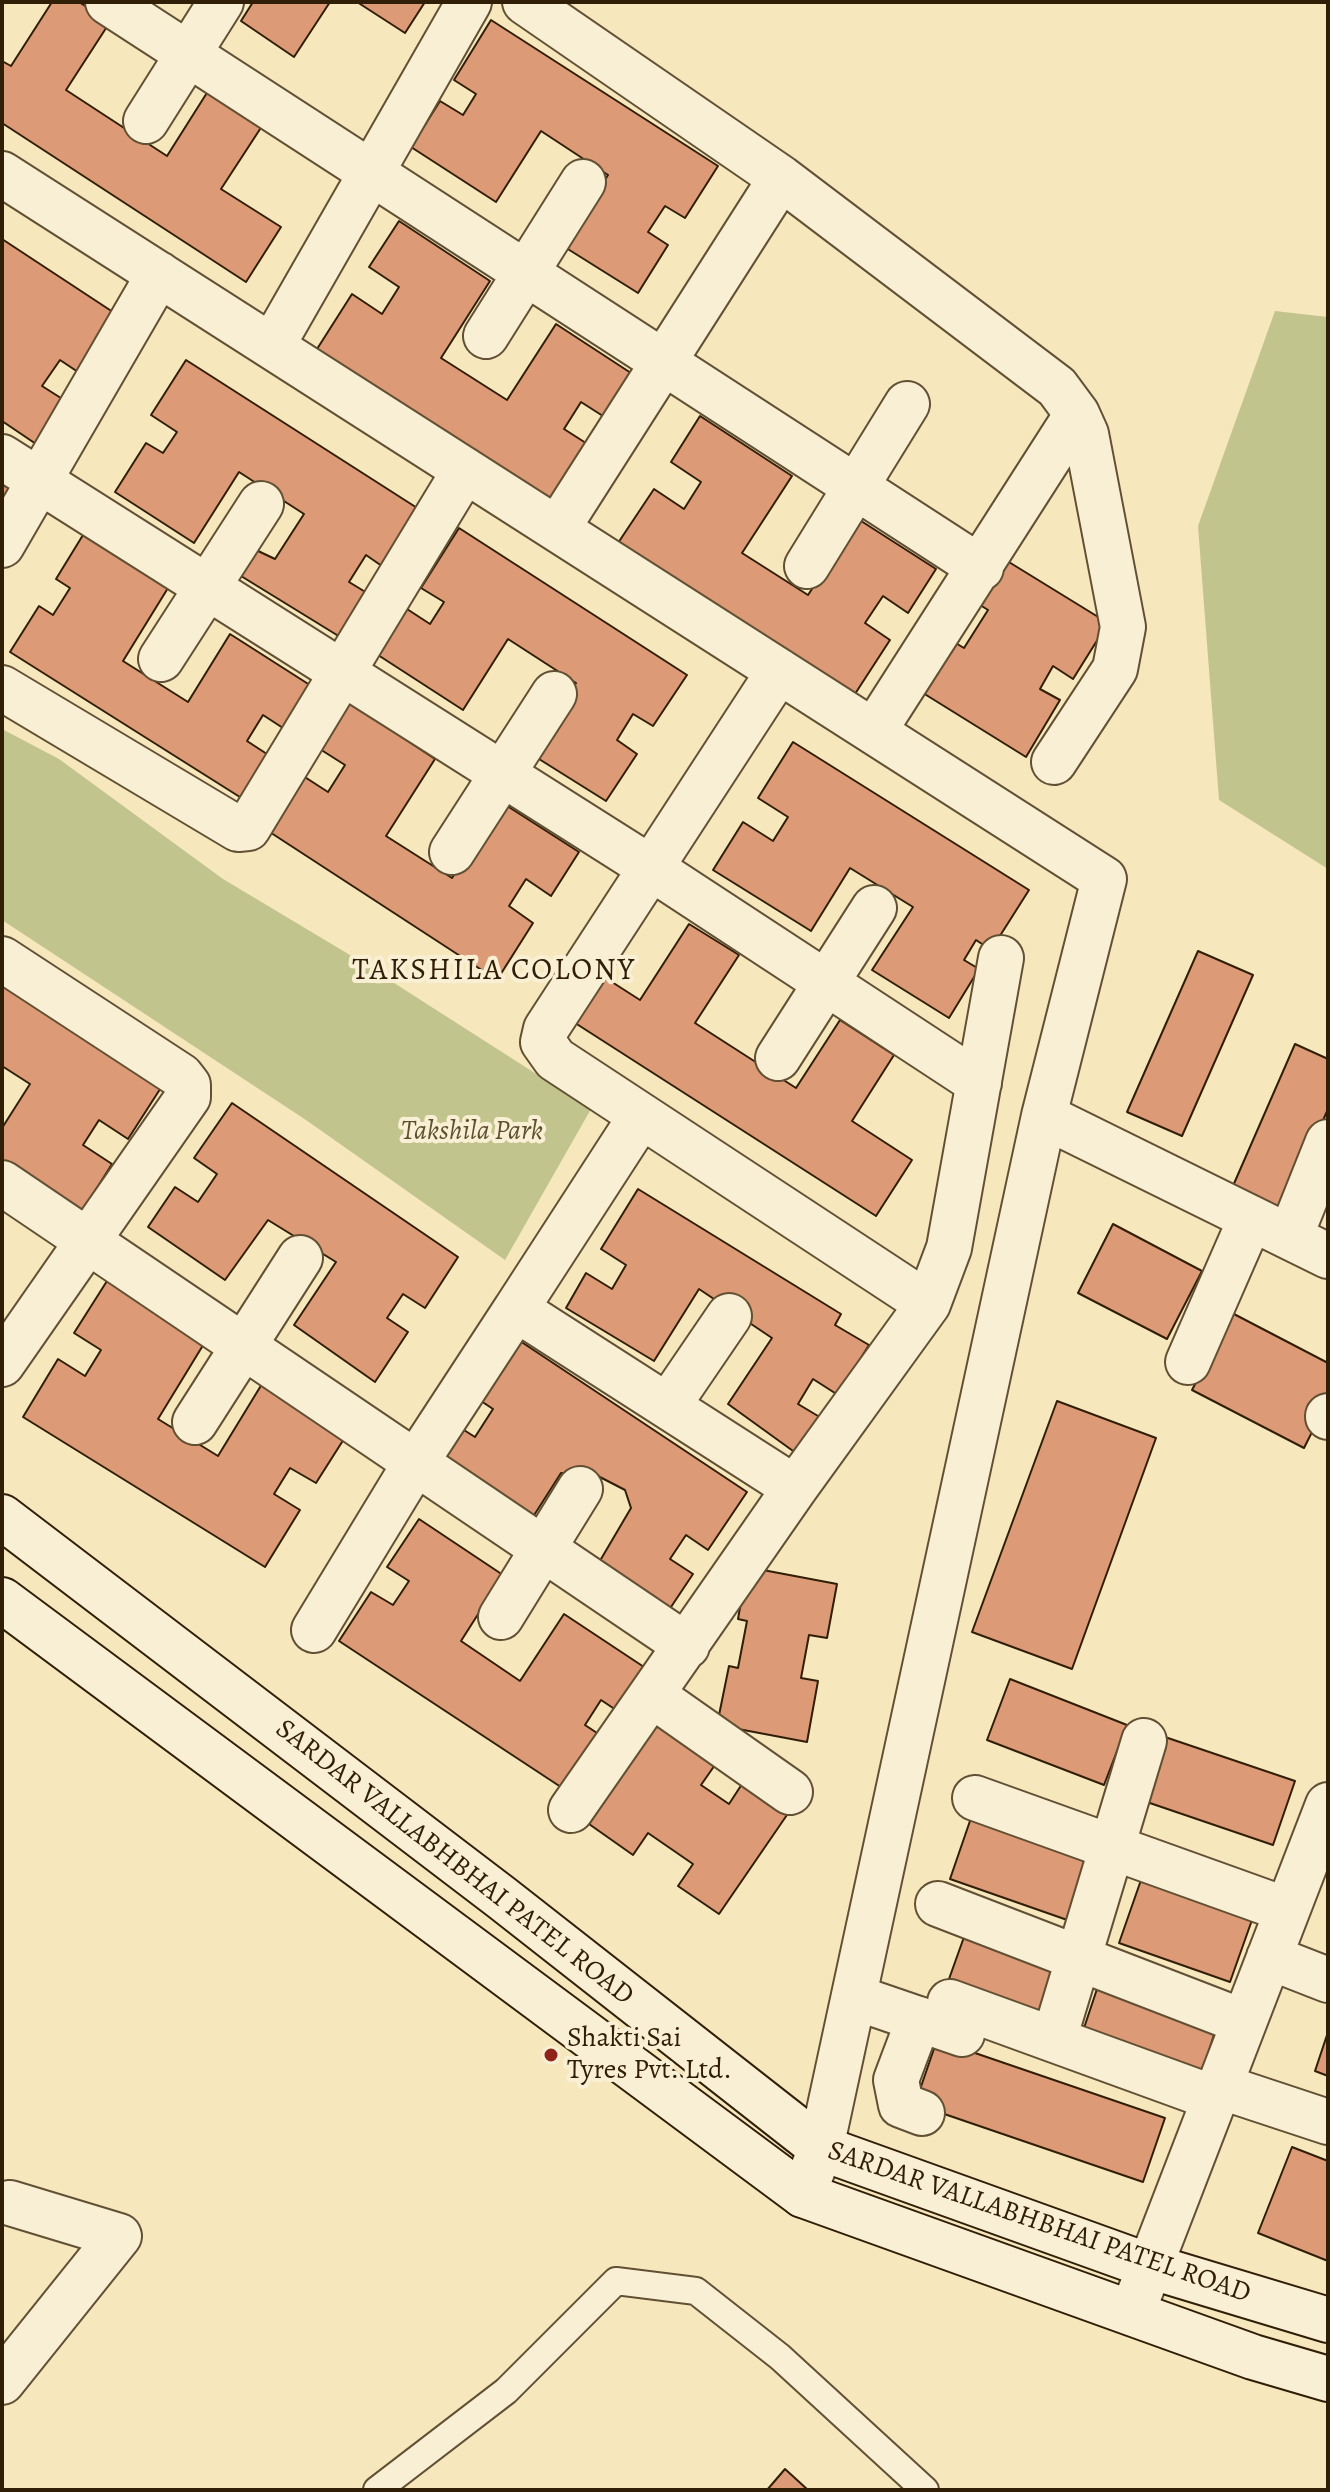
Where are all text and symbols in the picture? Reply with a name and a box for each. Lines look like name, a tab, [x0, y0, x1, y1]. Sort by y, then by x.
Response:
district label: TAKSHILA COLONY	[352, 954, 636, 990]
park label: Takshila Park	[401, 1115, 543, 1149]
street label: SARDAR VALLABHBHAI PATEL ROAD	[268, 1713, 640, 2013]
place label: Shakti Sai Tyres Pvt. Ltd.	[567, 2022, 732, 2088]
marker: Shakti Sai Tyres Pvt. Ltd.	[542, 2046, 560, 2064]
street label: SARDAR VALLABHBHAI PATEL ROAD	[823, 2135, 1255, 2311]

